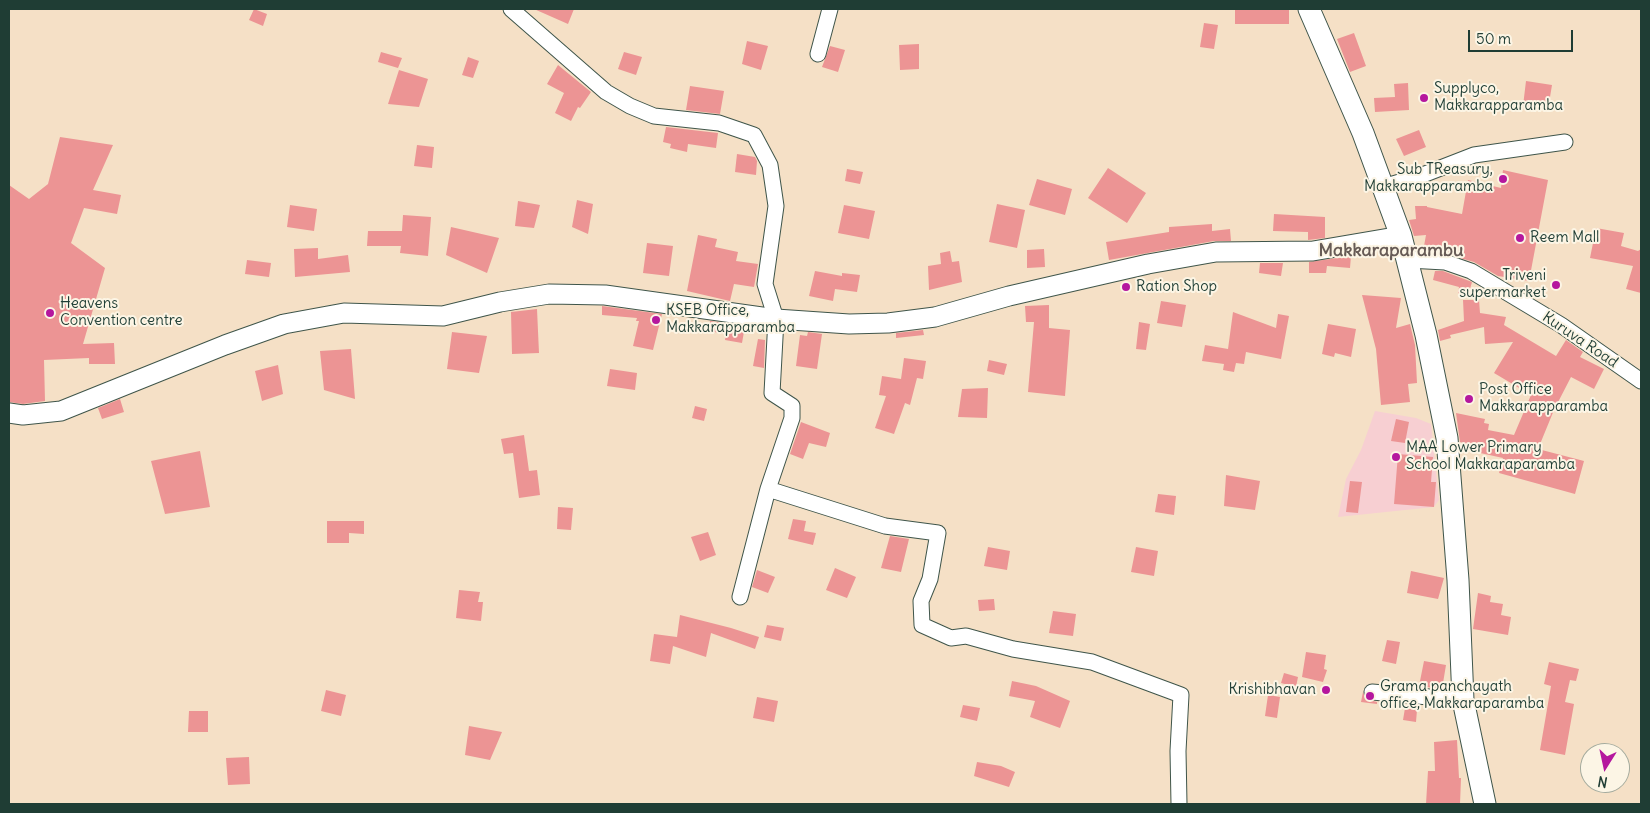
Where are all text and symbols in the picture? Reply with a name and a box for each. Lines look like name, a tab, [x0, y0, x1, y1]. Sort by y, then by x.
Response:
scale bar	[1470, 20, 1575, 52]
text: 50 m	[1476, 29, 1511, 48]
place label: Supplyco, Makkarapparamba	[1434, 80, 1563, 115]
marker: Supplyco, Makkarapparamba	[1418, 92, 1430, 104]
place label: Sub TReasury, Makkarapparamba	[1364, 161, 1493, 196]
marker: Sub TReasury, Makkarapparamba	[1497, 173, 1509, 185]
place label: Reem Mall	[1530, 229, 1599, 247]
marker: Reem Mall	[1514, 232, 1526, 244]
district label: Makkaraparambu	[1319, 240, 1463, 262]
place label: Triveni supermarket	[1459, 267, 1546, 302]
place label: Ration Shop	[1136, 278, 1217, 296]
marker: Triveni supermarket	[1550, 279, 1562, 291]
marker: Ration Shop	[1120, 281, 1132, 293]
place label: Heavens Convention centre	[60, 295, 183, 330]
place label: KSEB Office, Makkarapparamba	[666, 302, 795, 337]
marker: Heavens Convention centre	[44, 307, 56, 319]
street label: Kuruva Road	[1539, 308, 1621, 372]
marker: KSEB Office, Makkarapparamba	[650, 314, 662, 326]
place label: Post Office Makkarapparamba	[1479, 381, 1608, 416]
marker: Post Office Makkarapparamba	[1463, 393, 1475, 405]
place label: MAA Lower Primary School Makkaraparamba	[1406, 439, 1575, 474]
marker: MAA Lower Primary School Makkaraparamba	[1390, 451, 1402, 463]
place label: Grama panchayath office, Makkaraparamba	[1380, 678, 1544, 713]
place label: Krishibhavan	[1228, 681, 1316, 699]
marker: Krishibhavan	[1320, 684, 1332, 696]
marker: Grama panchayath office, Makkaraparamba	[1364, 690, 1376, 702]
north arrow	[1580, 743, 1630, 793]
text: N	[1596, 772, 1609, 791]

